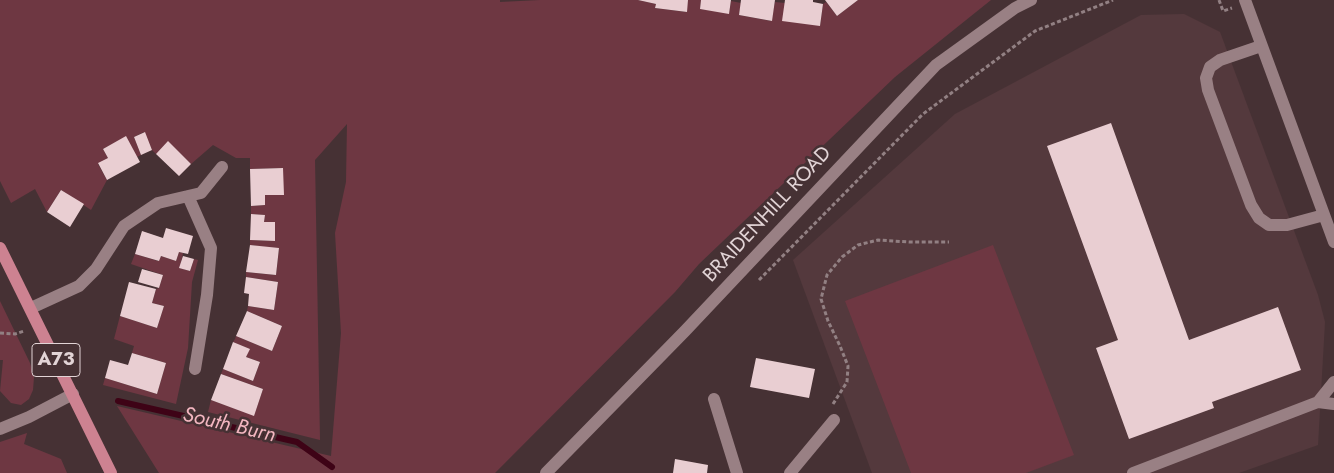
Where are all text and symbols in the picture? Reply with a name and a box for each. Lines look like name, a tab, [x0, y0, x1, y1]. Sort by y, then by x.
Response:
street label: BRAIDENHILL ROAD	[699, 142, 837, 288]
road number: A73	[32, 344, 80, 376]
water label: South Burn	[180, 403, 278, 449]

